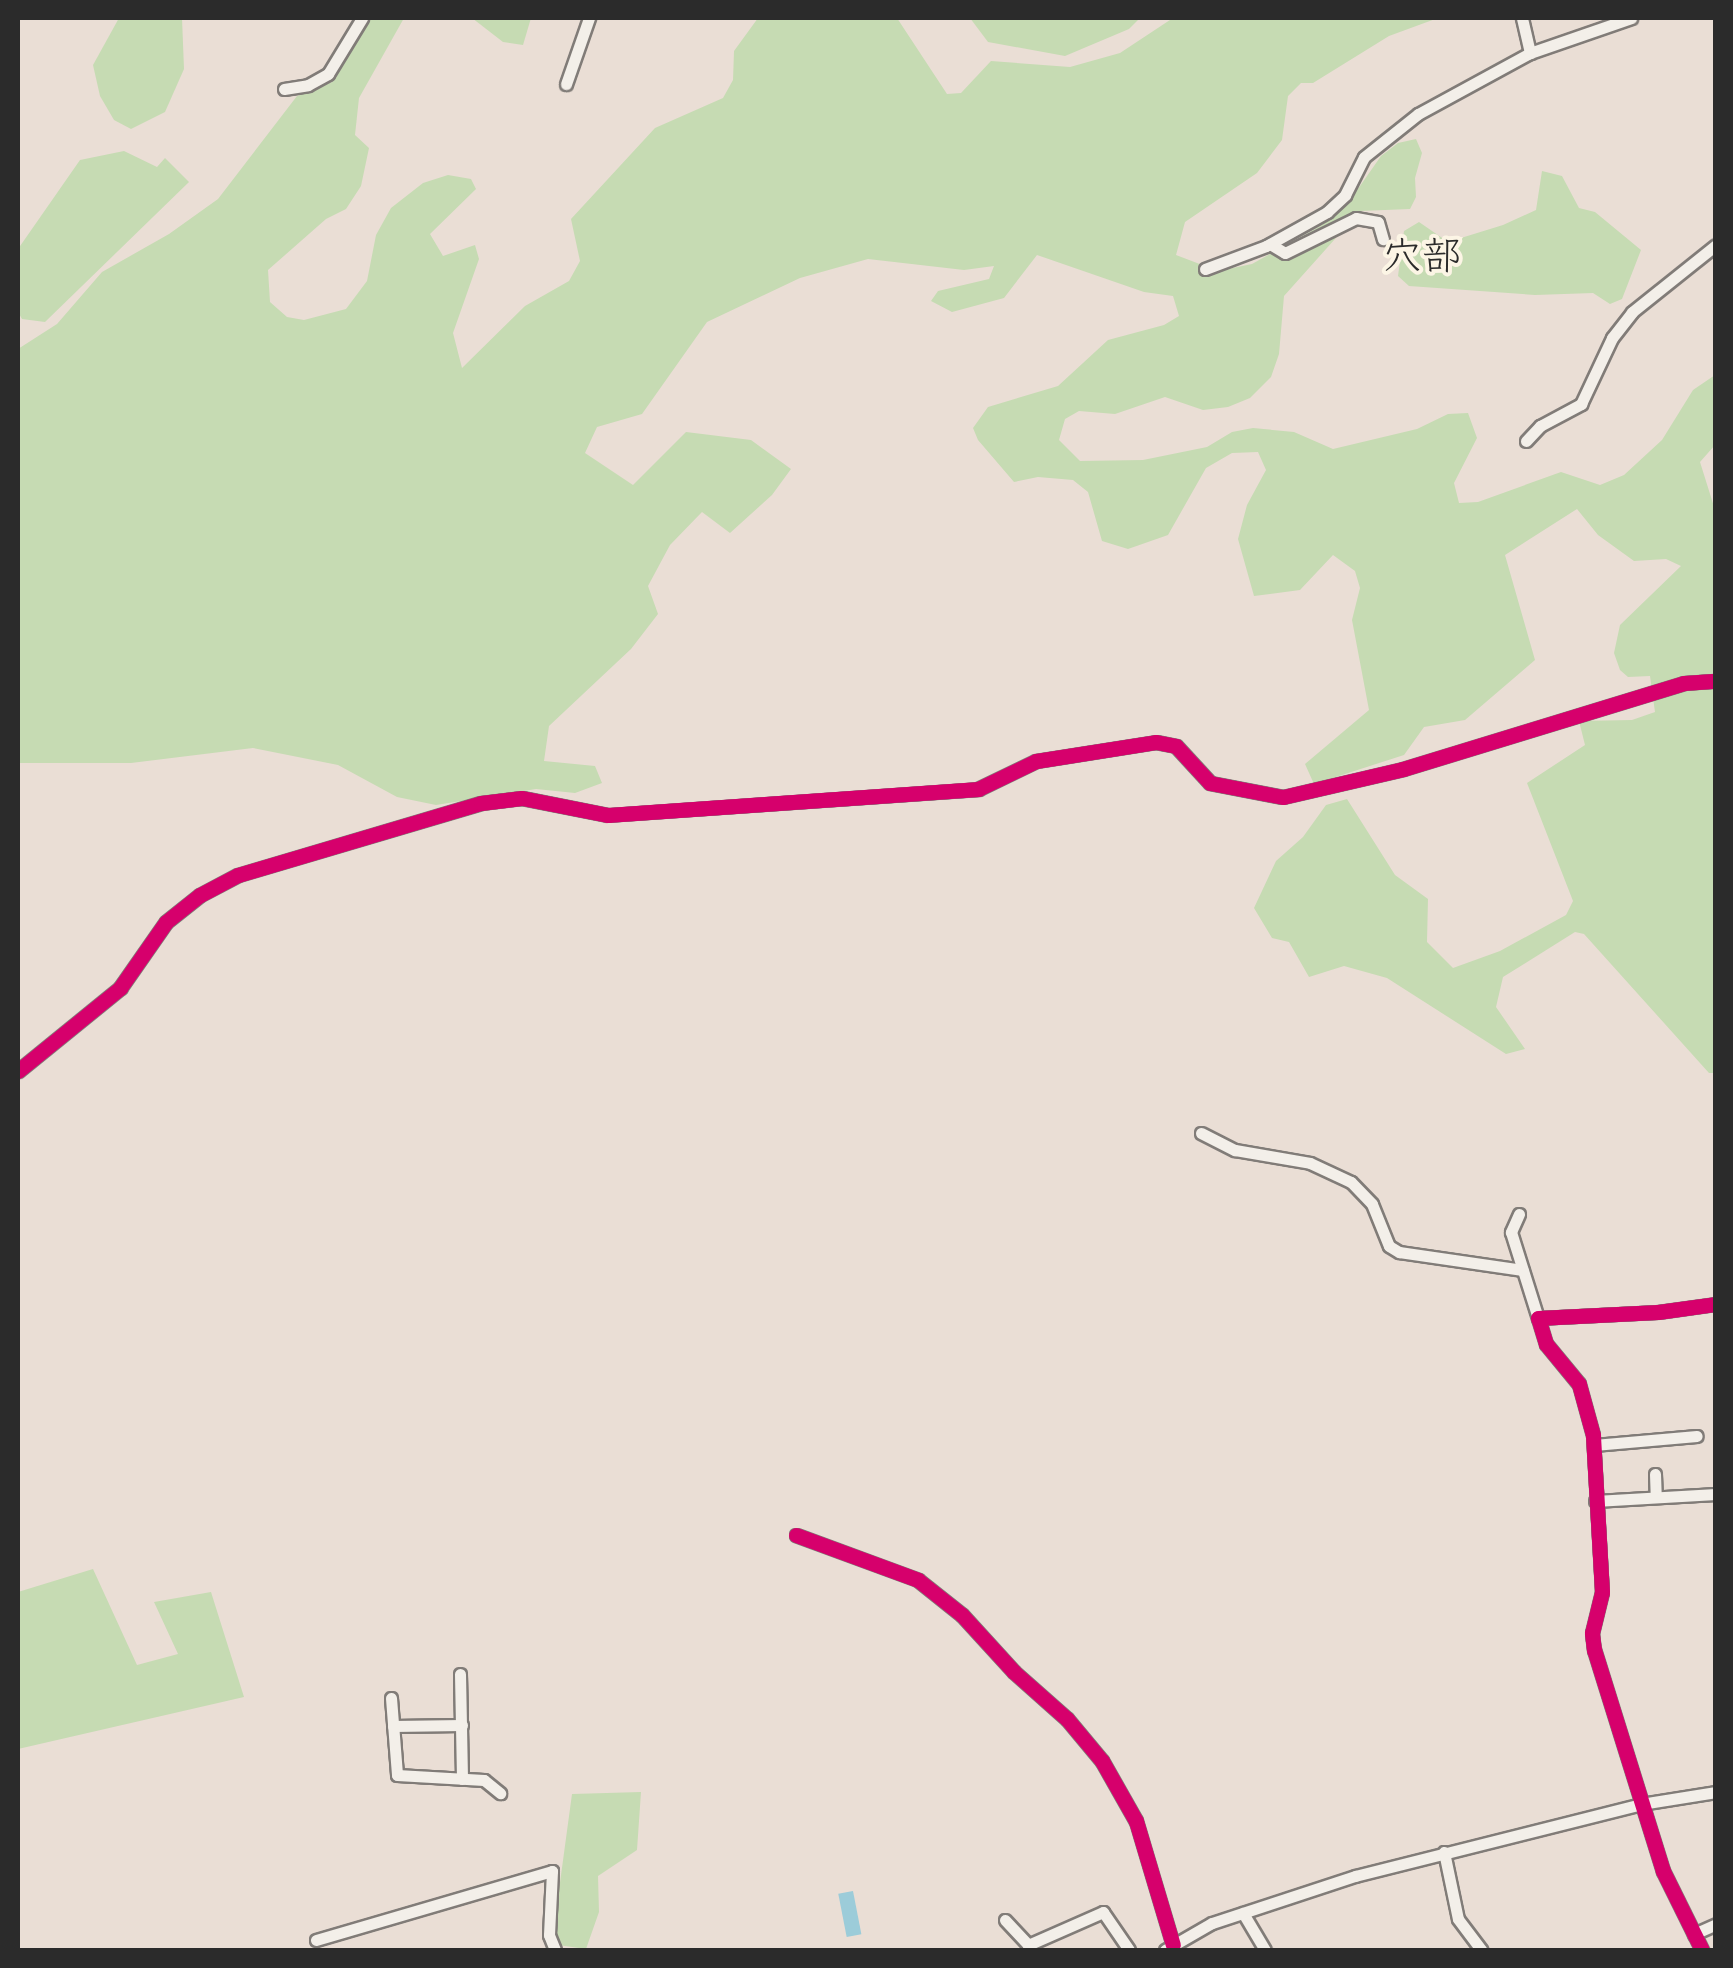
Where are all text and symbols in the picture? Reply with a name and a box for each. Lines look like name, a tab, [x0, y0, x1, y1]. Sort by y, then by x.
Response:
district label: 穴部	[1382, 232, 1462, 280]

